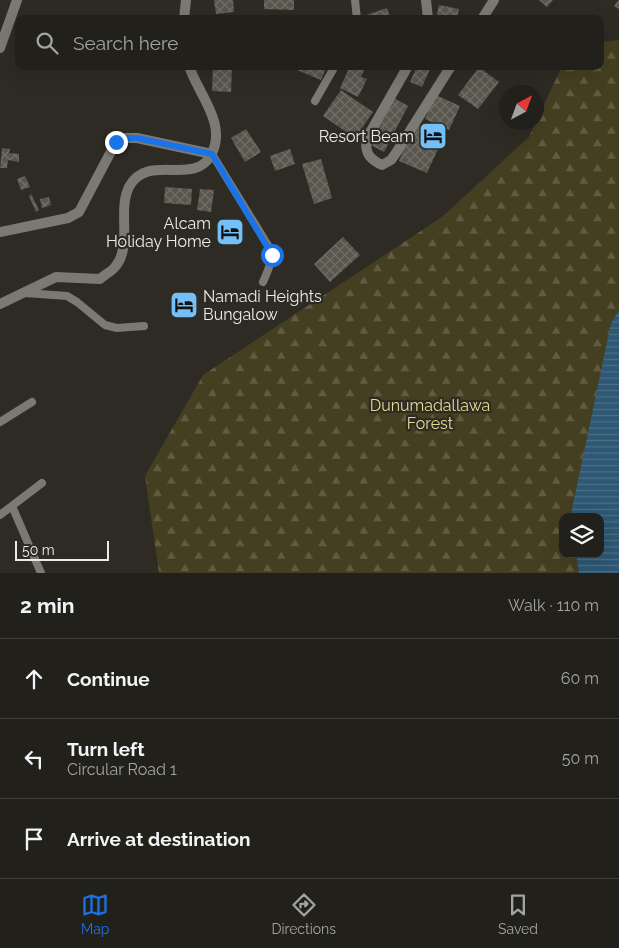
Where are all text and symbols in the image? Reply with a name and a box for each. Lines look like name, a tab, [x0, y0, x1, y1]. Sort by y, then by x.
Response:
search box	[15, 15, 604, 70]
icon: search	[33, 29, 61, 57]
text: Search here	[73, 32, 179, 54]
north arrow	[499, 85, 544, 130]
hotel icon: Resort Beam	[418, 121, 448, 151]
place label: Resort Beam	[319, 127, 414, 146]
route end	[105, 131, 128, 154]
place label: Alcam Holiday Home	[106, 214, 211, 251]
hotel icon: Alcam Holiday Home	[215, 217, 245, 247]
route start	[261, 244, 284, 267]
place label: Namadi Heights Bungalow	[203, 287, 322, 324]
hotel icon: Namadi Heights Bungalow	[169, 290, 199, 320]
park label: Dunumadallawa Forest	[370, 396, 490, 433]
map controls	[559, 513, 604, 558]
button: layers	[559, 513, 604, 558]
scale bar	[15, 538, 109, 561]
text: 50 m	[22, 542, 55, 558]
text: 2 min	[20, 593, 74, 618]
text: Walk · 110 m	[508, 596, 599, 615]
icon: ahead	[20, 665, 48, 693]
text: Continue	[67, 668, 150, 690]
text: 60 m	[561, 669, 599, 688]
text: Turn left	[67, 738, 144, 760]
icon: left	[20, 745, 48, 773]
text: 50 m	[562, 749, 599, 768]
text: Circular Road 1	[67, 760, 177, 779]
icon: arrive	[20, 825, 48, 853]
text: Arrive at destination	[67, 828, 251, 850]
tab: Map	[81, 891, 109, 937]
tab: Directions	[271, 891, 336, 937]
tab: Saved	[498, 891, 538, 937]

